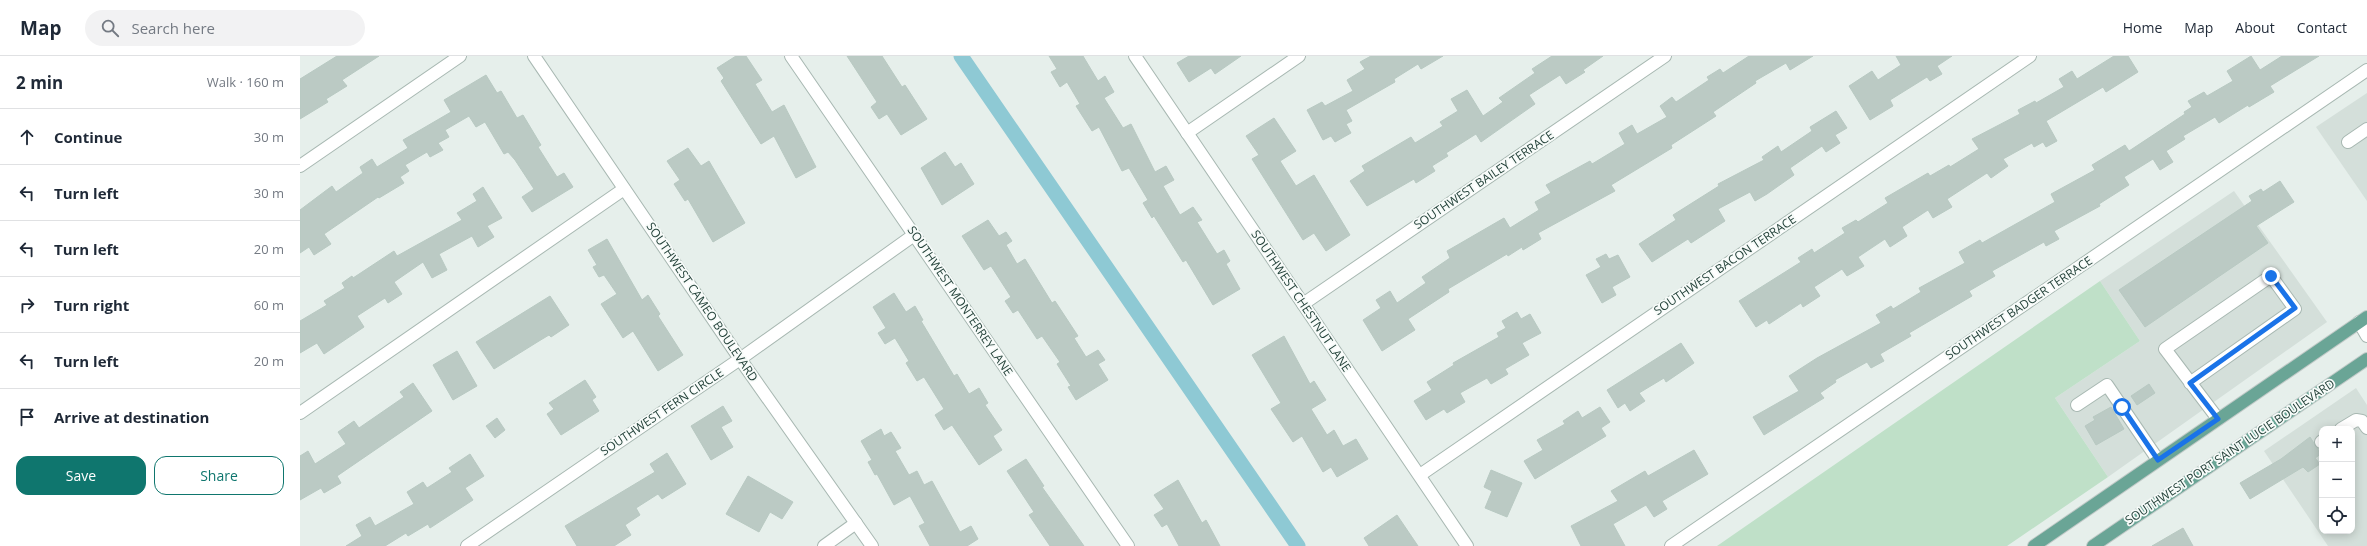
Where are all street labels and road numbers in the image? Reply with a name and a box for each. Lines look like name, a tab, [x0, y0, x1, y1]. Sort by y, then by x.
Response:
street label: SOUTHWEST BAILEY TERRACE	[1410, 126, 1557, 233]
street label: SOUTHWEST BACON TERRACE	[1650, 210, 1799, 319]
street label: SOUTHWEST CAMEO BOULEVARD	[643, 219, 762, 385]
street label: SOUTHWEST MONTERREY LANE	[904, 222, 1017, 379]
street label: SOUTHWEST CHESTNUT LANE	[1248, 227, 1355, 375]
street label: SOUTHWEST BADGER TERRACE	[1942, 252, 2096, 363]
street label: SOUTHWEST FERN CIRCLE	[597, 364, 727, 459]
street label: SOUTHWEST PORT SAINT LUCIE BOULEVARD	[2122, 375, 2338, 528]

